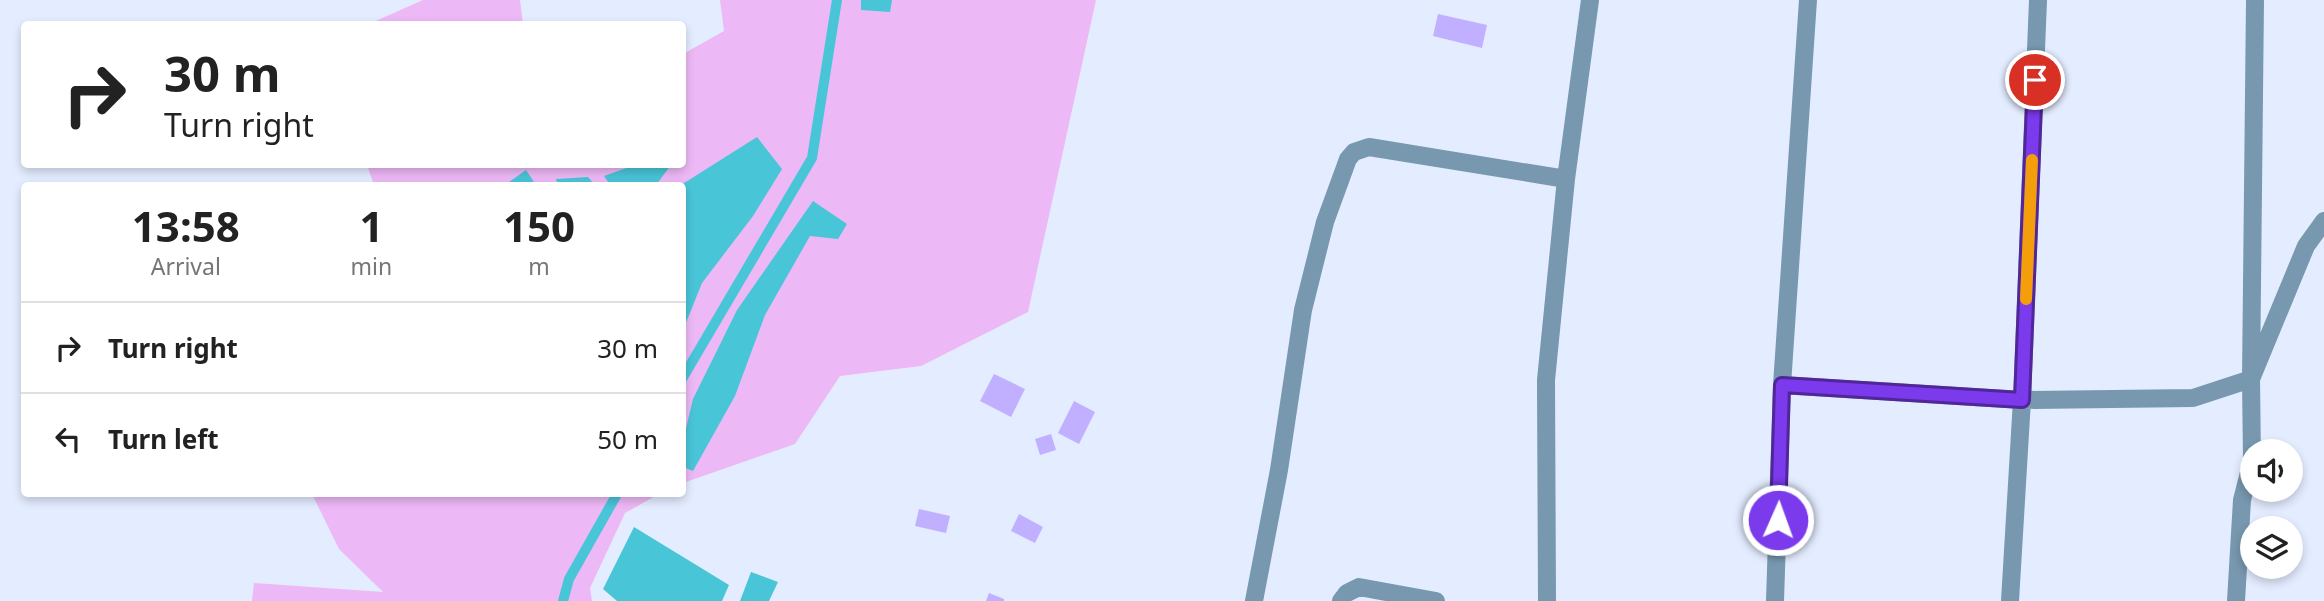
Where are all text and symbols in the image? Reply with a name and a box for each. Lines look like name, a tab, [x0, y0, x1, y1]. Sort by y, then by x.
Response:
text: 30 m	[164, 40, 281, 106]
icon: right	[49, 49, 140, 140]
pin	[2005, 50, 2065, 110]
icon: arrive	[2016, 61, 2054, 99]
text: Turn right	[164, 103, 314, 146]
text: 13:58	[132, 197, 240, 254]
text: 1	[359, 197, 383, 254]
text: 150	[503, 197, 575, 254]
text: Arrival	[151, 250, 221, 282]
text: min	[351, 250, 392, 282]
text: m	[528, 250, 550, 282]
icon: right	[49, 329, 87, 367]
text: Turn right	[108, 330, 238, 366]
text: 30 m	[597, 330, 658, 366]
icon: left	[49, 420, 87, 458]
text: Turn left	[108, 421, 219, 457]
text: 50 m	[597, 421, 658, 457]
map controls	[2240, 439, 2303, 579]
button: sound	[2240, 439, 2303, 502]
position arrow	[1741, 483, 1815, 557]
button: layers	[2240, 516, 2303, 579]

